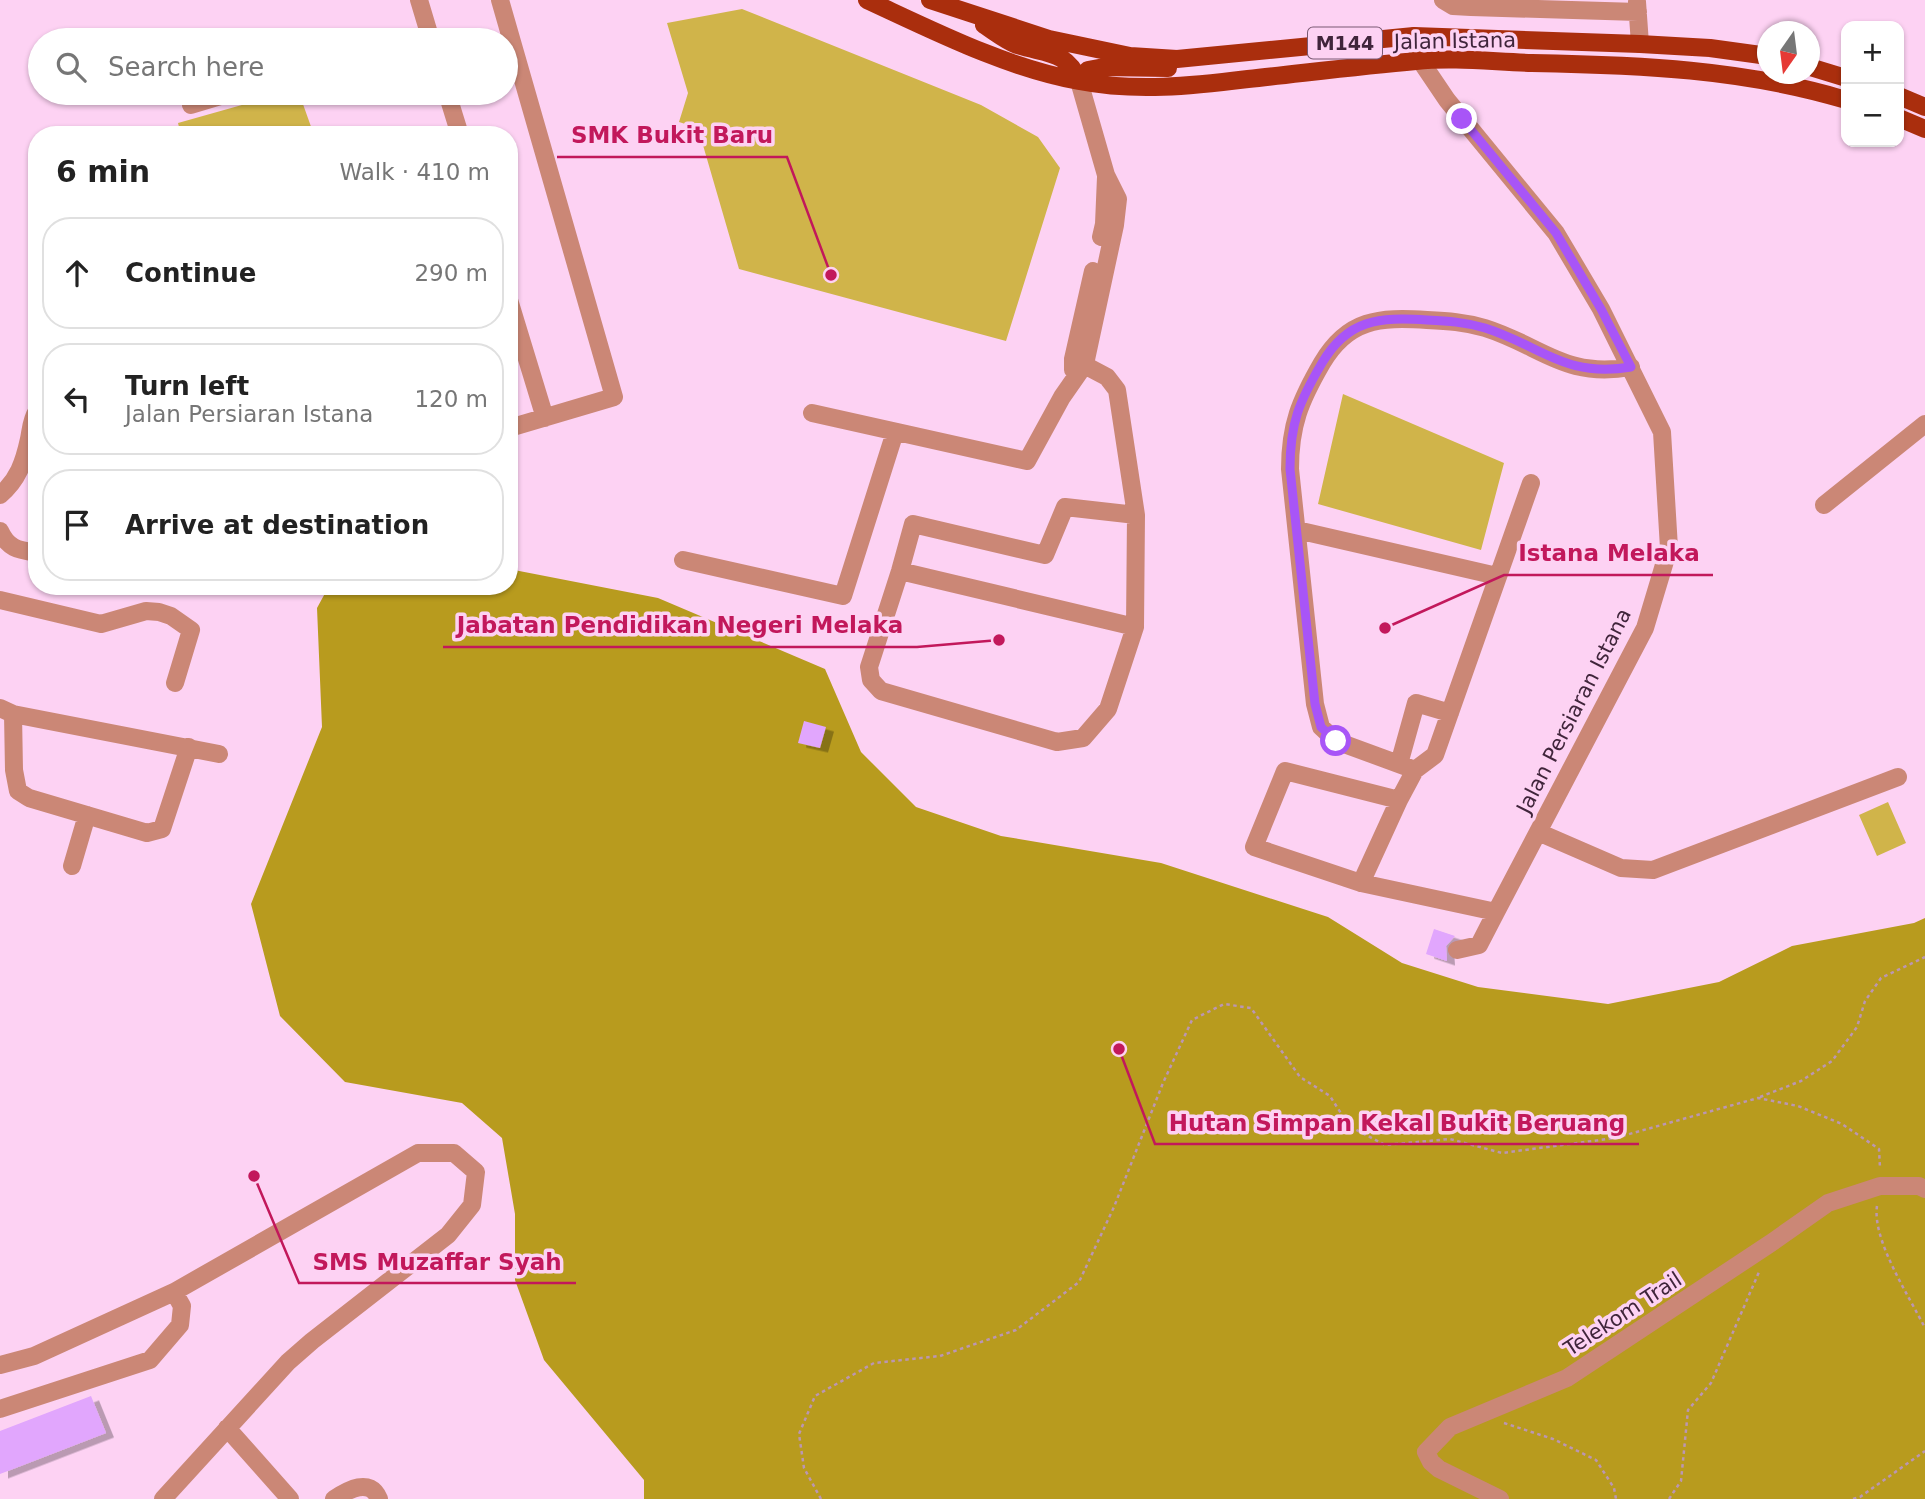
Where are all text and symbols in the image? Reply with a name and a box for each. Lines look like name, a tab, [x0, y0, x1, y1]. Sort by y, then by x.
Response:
north arrow	[1757, 21, 1820, 84]
map controls	[1841, 21, 1904, 147]
button: +	[1841, 21, 1904, 84]
search box	[28, 28, 518, 105]
road number: M144	[1308, 28, 1382, 58]
street label: Jalan Istana	[1392, 28, 1516, 54]
icon: search	[52, 48, 90, 86]
text: Search here	[108, 52, 264, 82]
button: −	[1841, 84, 1904, 147]
route end	[1446, 103, 1477, 134]
callout: SMK Bukit Baru	[557, 113, 787, 157]
text: SMK Bukit Baru	[571, 122, 773, 148]
text: 6 min	[56, 154, 150, 189]
text: Walk · 410 m	[339, 159, 490, 185]
icon: ahead	[58, 254, 96, 292]
text: Continue	[125, 258, 256, 288]
text: 290 m	[414, 260, 488, 286]
text: Turn left	[125, 371, 249, 401]
icon: left	[58, 380, 96, 418]
text: 120 m	[414, 386, 488, 412]
text: Jalan Persiaran Istana	[125, 401, 373, 427]
icon: arrive	[58, 506, 96, 544]
text: Arrive at destination	[125, 510, 429, 540]
callout: Istana Melaka	[1504, 531, 1713, 575]
text: Istana Melaka	[1518, 540, 1700, 566]
callout: Jabatan Pendidikan Negeri Melaka	[443, 603, 917, 647]
street label: Jalan Persiaran Istana	[1511, 605, 1636, 819]
text: Jabatan Pendidikan Negeri Melaka	[455, 612, 903, 638]
route start	[1320, 725, 1351, 756]
callout: Hutan Simpan Kekal Bukit Beruang	[1155, 1100, 1639, 1144]
text: Hutan Simpan Kekal Bukit Beruang	[1169, 1110, 1625, 1136]
callout: SMS Muzaffar Syah	[299, 1239, 576, 1283]
text: SMS Muzaffar Syah	[312, 1249, 562, 1275]
street label: Telekom Trail	[1559, 1267, 1686, 1361]

